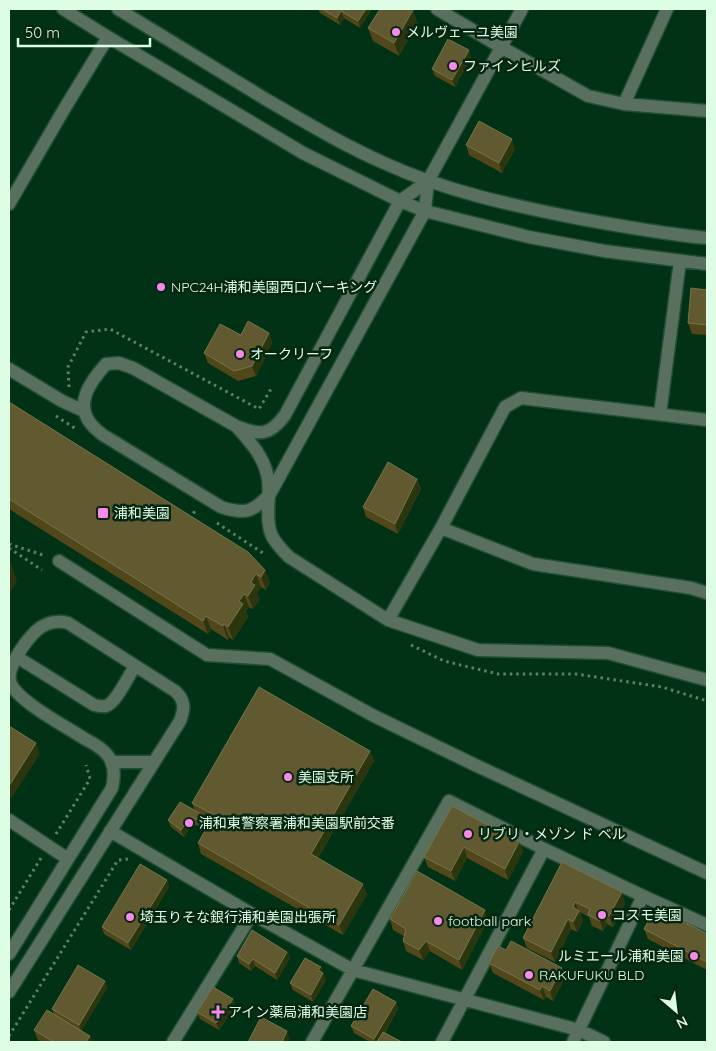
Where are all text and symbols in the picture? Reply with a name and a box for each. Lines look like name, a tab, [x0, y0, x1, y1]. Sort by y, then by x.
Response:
scale bar	[18, 15, 150, 47]
text: 50 m	[25, 23, 60, 42]
place label: メルヴェーユ美園	[406, 23, 518, 41]
marker: メルヴェーユ美園	[390, 26, 402, 38]
place label: ファインヒルズ	[463, 57, 561, 75]
marker: ファインヒルズ	[447, 60, 459, 72]
place label: NPC24H浦和美園西口パーキング	[171, 278, 377, 296]
marker: NPC24H浦和美園西口パーキング	[155, 281, 167, 293]
place label: オークリーフ	[250, 345, 333, 363]
marker: オークリーフ	[234, 348, 246, 360]
place label: 浦和美園	[114, 504, 170, 522]
marker: 浦和美園	[96, 506, 110, 520]
place label: 美園支所	[298, 768, 354, 786]
marker: 美園支所	[282, 771, 294, 783]
place label: 浦和東警察署浦和美園駅前交番	[199, 814, 395, 832]
marker: 浦和東警察署浦和美園駅前交番	[183, 817, 195, 829]
place label: リブリ・メゾン ド ベル	[478, 825, 626, 843]
marker: リブリ・メゾン ド ベル	[462, 828, 474, 840]
place label: コスモ美園	[612, 906, 682, 924]
place label: 埼玉りそな銀行浦和美園出張所	[140, 908, 336, 926]
marker: コスモ美園	[596, 909, 608, 921]
marker: 埼玉りそな銀行浦和美園出張所	[124, 911, 136, 923]
place label: football park	[448, 912, 531, 930]
marker: football park	[432, 915, 444, 927]
place label: ルミエール浦和美園	[558, 947, 684, 965]
marker: ルミエール浦和美園	[688, 950, 700, 962]
place label: RAKUFUKU BLD	[539, 966, 644, 984]
marker: RAKUFUKU BLD	[523, 969, 535, 981]
north arrow	[651, 986, 701, 1036]
place label: アイン薬局浦和美園店	[228, 1003, 367, 1021]
marker: アイン薬局浦和美園店	[212, 1006, 224, 1018]
text: N	[673, 1012, 691, 1033]

